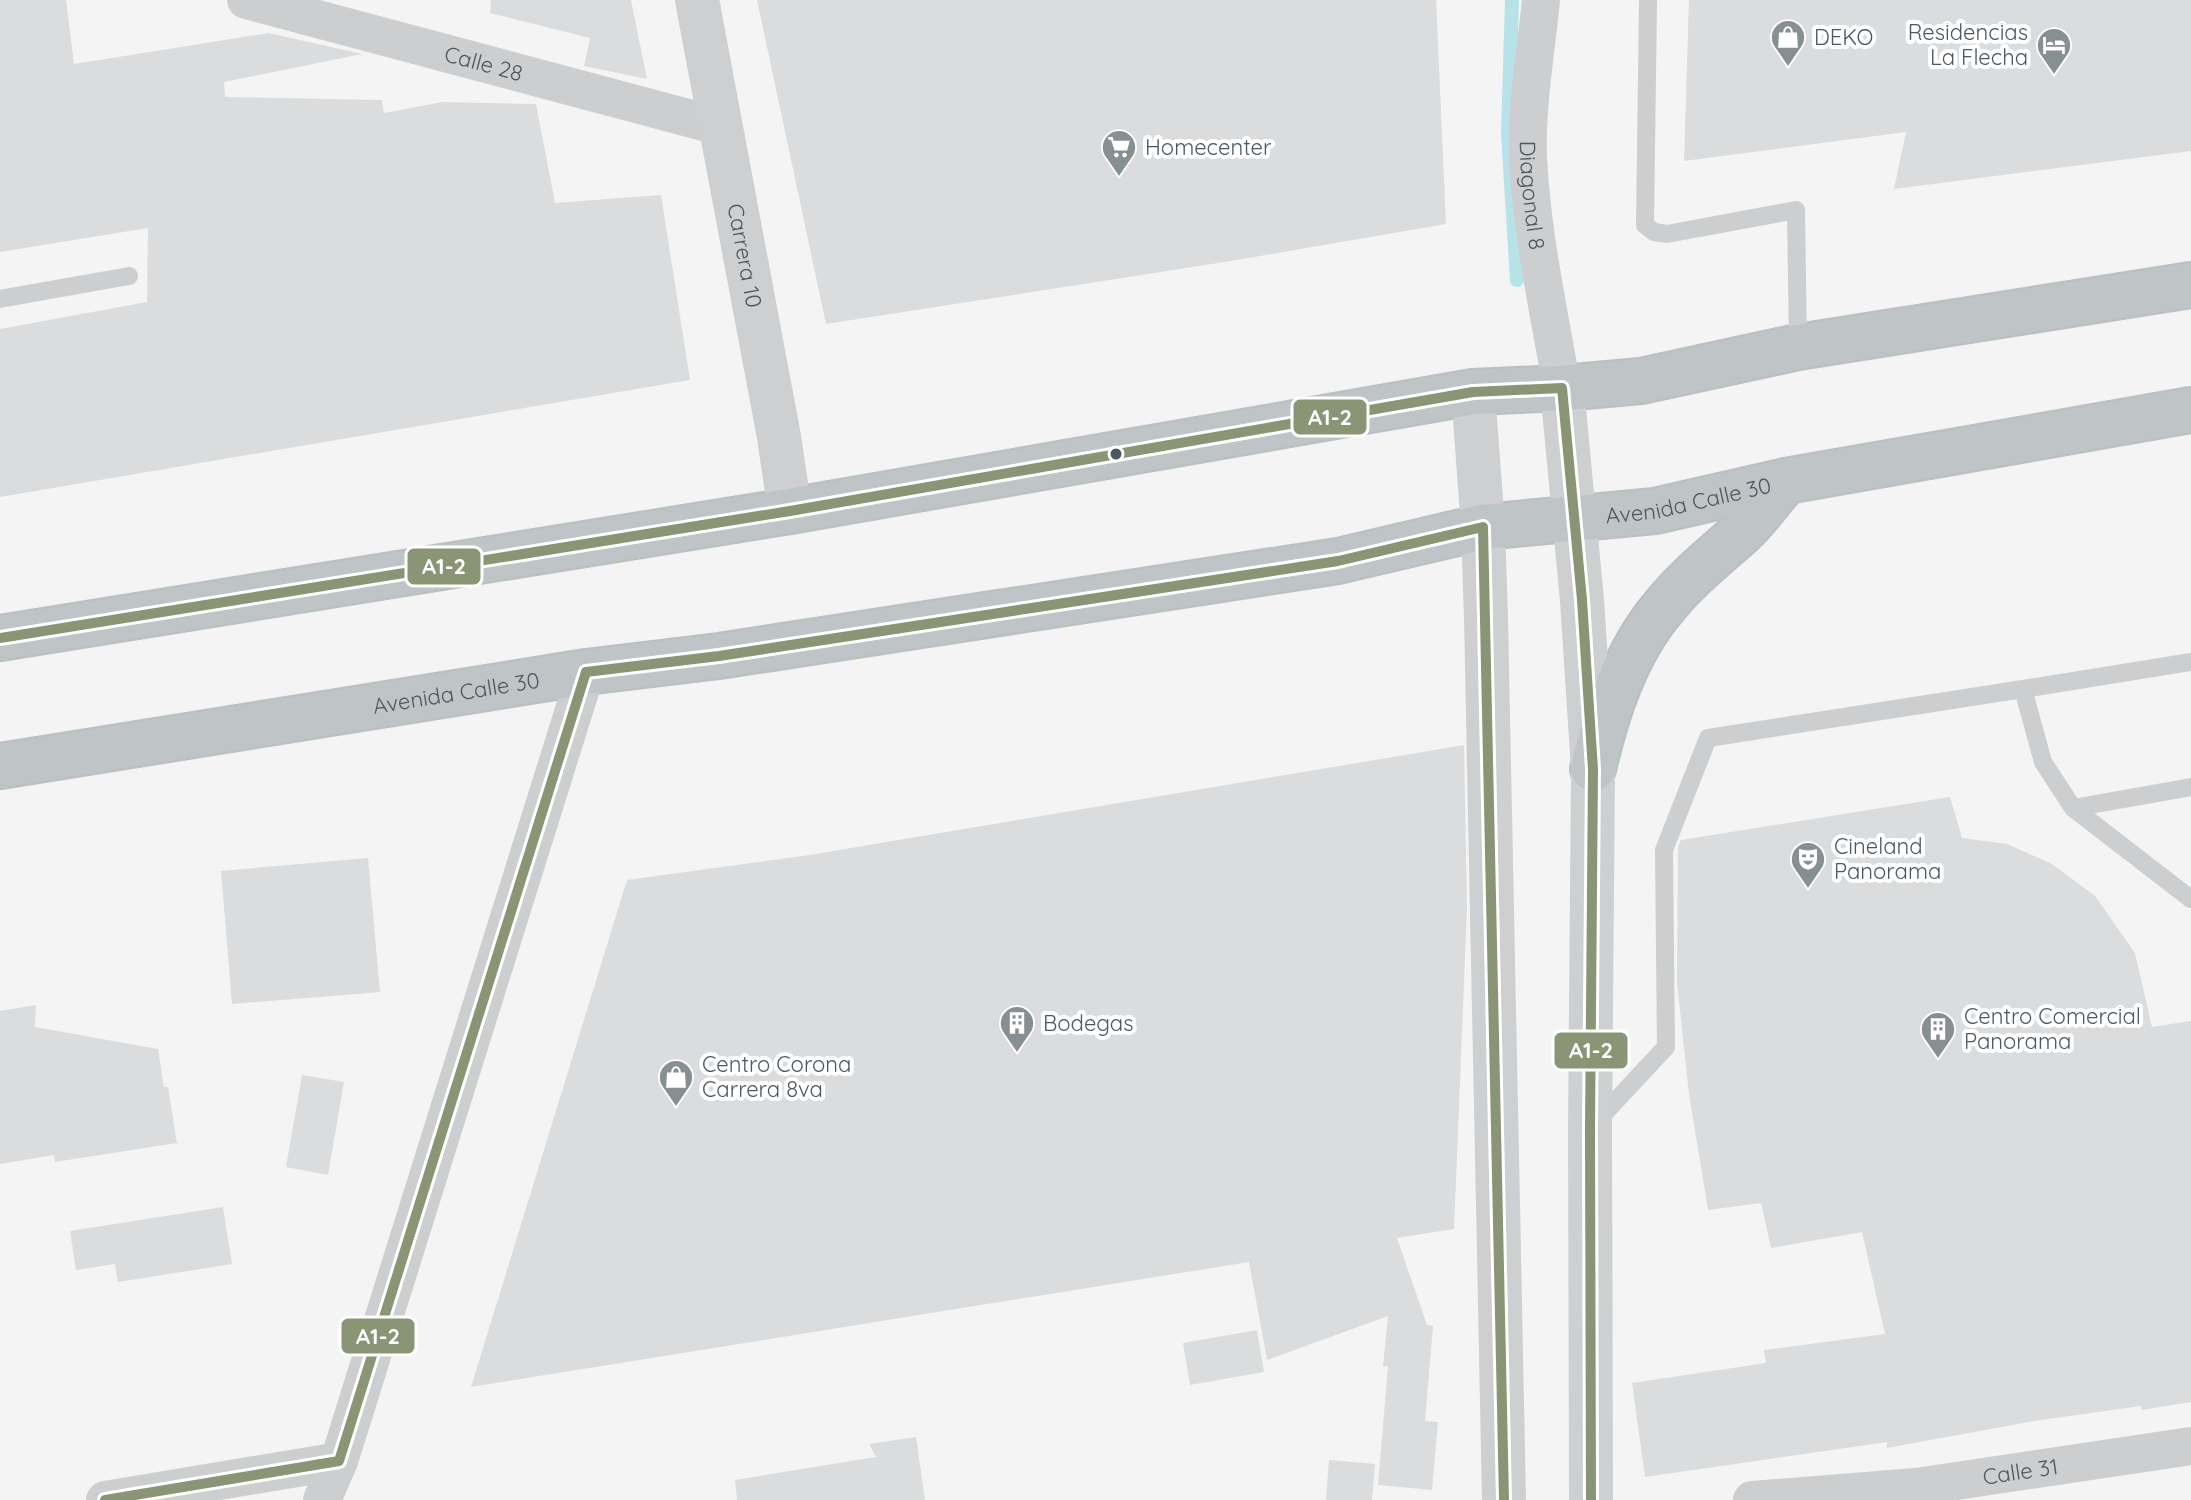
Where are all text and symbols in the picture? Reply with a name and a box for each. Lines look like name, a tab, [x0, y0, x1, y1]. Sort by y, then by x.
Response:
shop icon: DEKO	[1769, 18, 1807, 68]
place label: Residencias La Flecha	[1908, 18, 2028, 71]
place label: DEKO	[1814, 23, 1873, 51]
hotel icon: Residencias La Flecha	[2035, 26, 2073, 76]
street label: Calle 28	[441, 40, 526, 87]
supermarket icon: Homecenter	[1100, 128, 1138, 178]
place label: Homecenter	[1145, 133, 1272, 161]
street label: Diagonal 8	[1514, 140, 1552, 252]
street label: Carrera 10	[721, 201, 768, 310]
line badge: A1-2	[1292, 398, 1368, 436]
text: A1-2	[1308, 403, 1352, 431]
unlabelled marker	[1108, 446, 1124, 462]
street label: Avenida Calle 30	[1604, 471, 1774, 530]
line badge: A1-2	[406, 547, 482, 586]
text: A1-2	[422, 552, 466, 580]
street label: Avenida Calle 30	[371, 666, 542, 720]
place label: Cineland Panorama	[1834, 832, 1941, 885]
theatre icon: Cineland Panorama	[1789, 840, 1827, 890]
place label: Centro Comercial Panorama	[1964, 1002, 2141, 1055]
building icon: Bodegas	[998, 1004, 1036, 1054]
place label: Bodegas	[1043, 1009, 1134, 1037]
building icon: Centro Comercial Panorama	[1919, 1010, 1957, 1060]
line badge: A1-2	[1553, 1031, 1629, 1070]
text: A1-2	[1569, 1036, 1613, 1064]
place label: Centro Corona Carrera 8va	[702, 1050, 851, 1103]
shop icon: Centro Corona Carrera 8va	[657, 1058, 695, 1108]
line badge: A1-2	[340, 1317, 416, 1355]
text: A1-2	[356, 1322, 400, 1350]
street label: Calle 31	[1981, 1452, 2060, 1491]

